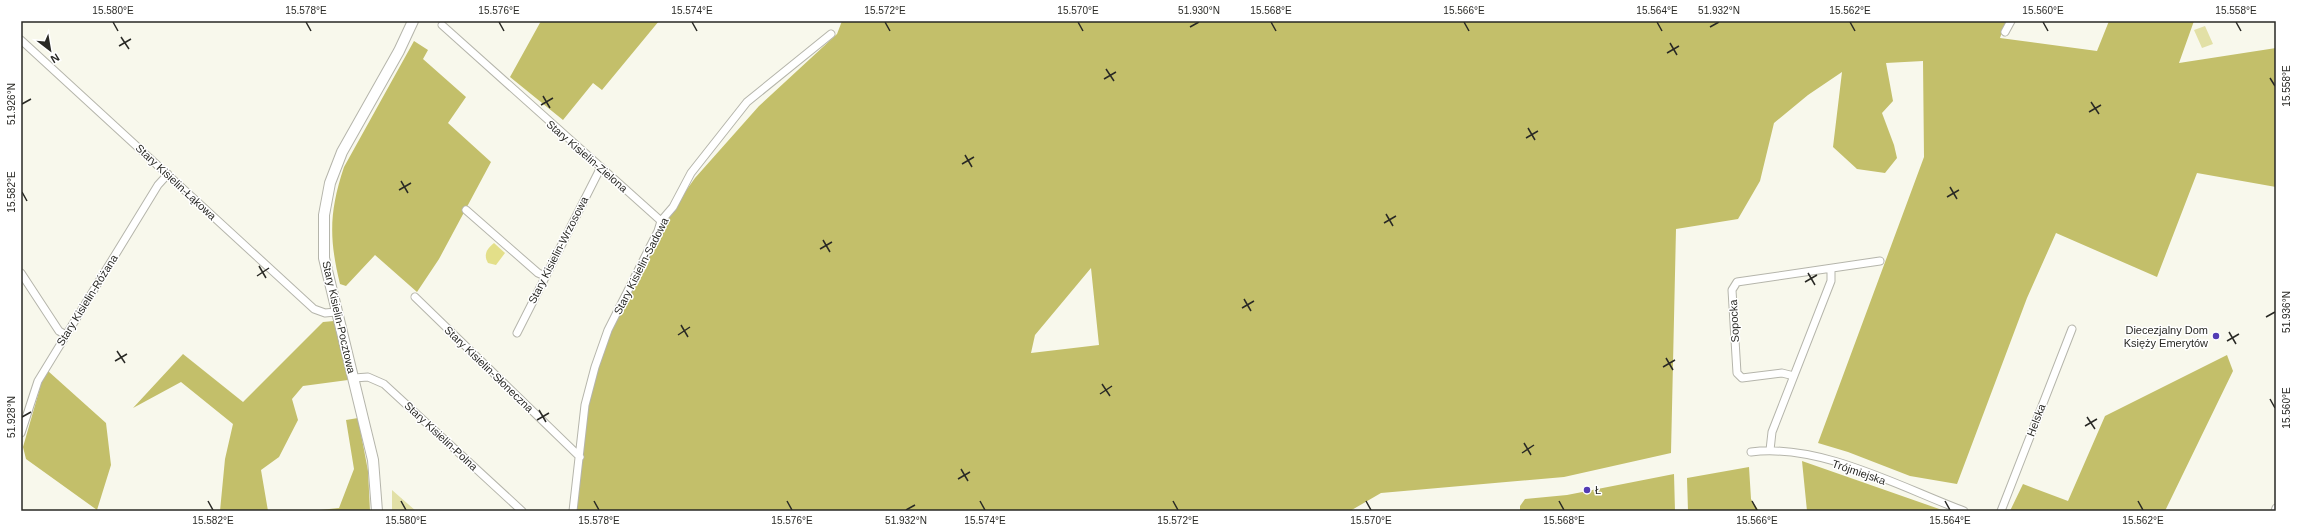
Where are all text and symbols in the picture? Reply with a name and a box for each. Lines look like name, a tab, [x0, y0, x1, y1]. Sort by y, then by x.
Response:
text: 15.580°E	[92, 5, 134, 16]
text: 15.578°E	[285, 5, 327, 16]
text: 15.576°E	[478, 5, 520, 16]
text: 15.574°E	[671, 5, 713, 16]
text: 15.572°E	[864, 5, 906, 16]
text: 15.570°E	[1057, 5, 1099, 16]
text: 51.930°N	[1178, 5, 1220, 16]
text: 15.568°E	[1250, 5, 1292, 16]
text: 15.566°E	[1443, 5, 1485, 16]
text: 15.564°E	[1636, 5, 1678, 16]
text: 51.932°N	[1698, 5, 1740, 16]
text: 15.562°E	[1829, 5, 1871, 16]
text: 15.560°E	[2022, 5, 2064, 16]
text: 15.558°E	[2215, 5, 2257, 16]
north arrow	[30, 30, 70, 70]
text: N	[49, 51, 62, 66]
text: 15.558°E	[2281, 65, 2292, 107]
text: 51.926°N	[6, 83, 17, 125]
street label: Stary Kisielin-Zielona	[544, 118, 631, 195]
street label: Stary Kisielin-Łąkowa	[133, 142, 219, 223]
text: 15.582°E	[6, 171, 17, 213]
street label: Stary Kisielin-Wrzosowa	[526, 194, 591, 305]
street label: Stary Kisielin-Sadowa	[611, 215, 671, 316]
street label: Stary Kisielin-Różana	[54, 251, 120, 348]
street label: Stary Kisielin-Pocztowa	[320, 260, 358, 375]
text: 51.936°N	[2281, 291, 2292, 333]
street label: Sopocka	[1727, 298, 1741, 343]
street label: Stary Kisielin-Słoneczna	[442, 323, 536, 415]
place label: Diecezjalny Dom Księży Emerytów	[2124, 324, 2208, 349]
marker: Diecezjalny Dom Księży Emerytów	[2211, 331, 2221, 341]
text: 15.560°E	[2281, 387, 2292, 429]
text: 51.928°N	[6, 396, 17, 438]
street label: Stary Kisielin-Polna	[402, 399, 481, 474]
street label: Helska	[2024, 401, 2048, 438]
street label: Trójmiejska	[1831, 457, 1888, 487]
place label: Ł	[1595, 484, 1601, 496]
marker: Ł	[1582, 485, 1592, 495]
text: 15.582°E	[192, 515, 234, 526]
text: 15.580°E	[385, 515, 427, 526]
text: 15.578°E	[578, 515, 620, 526]
text: 15.576°E	[771, 515, 813, 526]
text: 51.932°N	[885, 515, 927, 526]
text: 15.574°E	[964, 515, 1006, 526]
text: 15.572°E	[1157, 515, 1199, 526]
text: 15.570°E	[1350, 515, 1392, 526]
text: 15.568°E	[1543, 515, 1585, 526]
text: 15.566°E	[1736, 515, 1778, 526]
text: 15.564°E	[1929, 515, 1971, 526]
text: 15.562°E	[2122, 515, 2164, 526]

